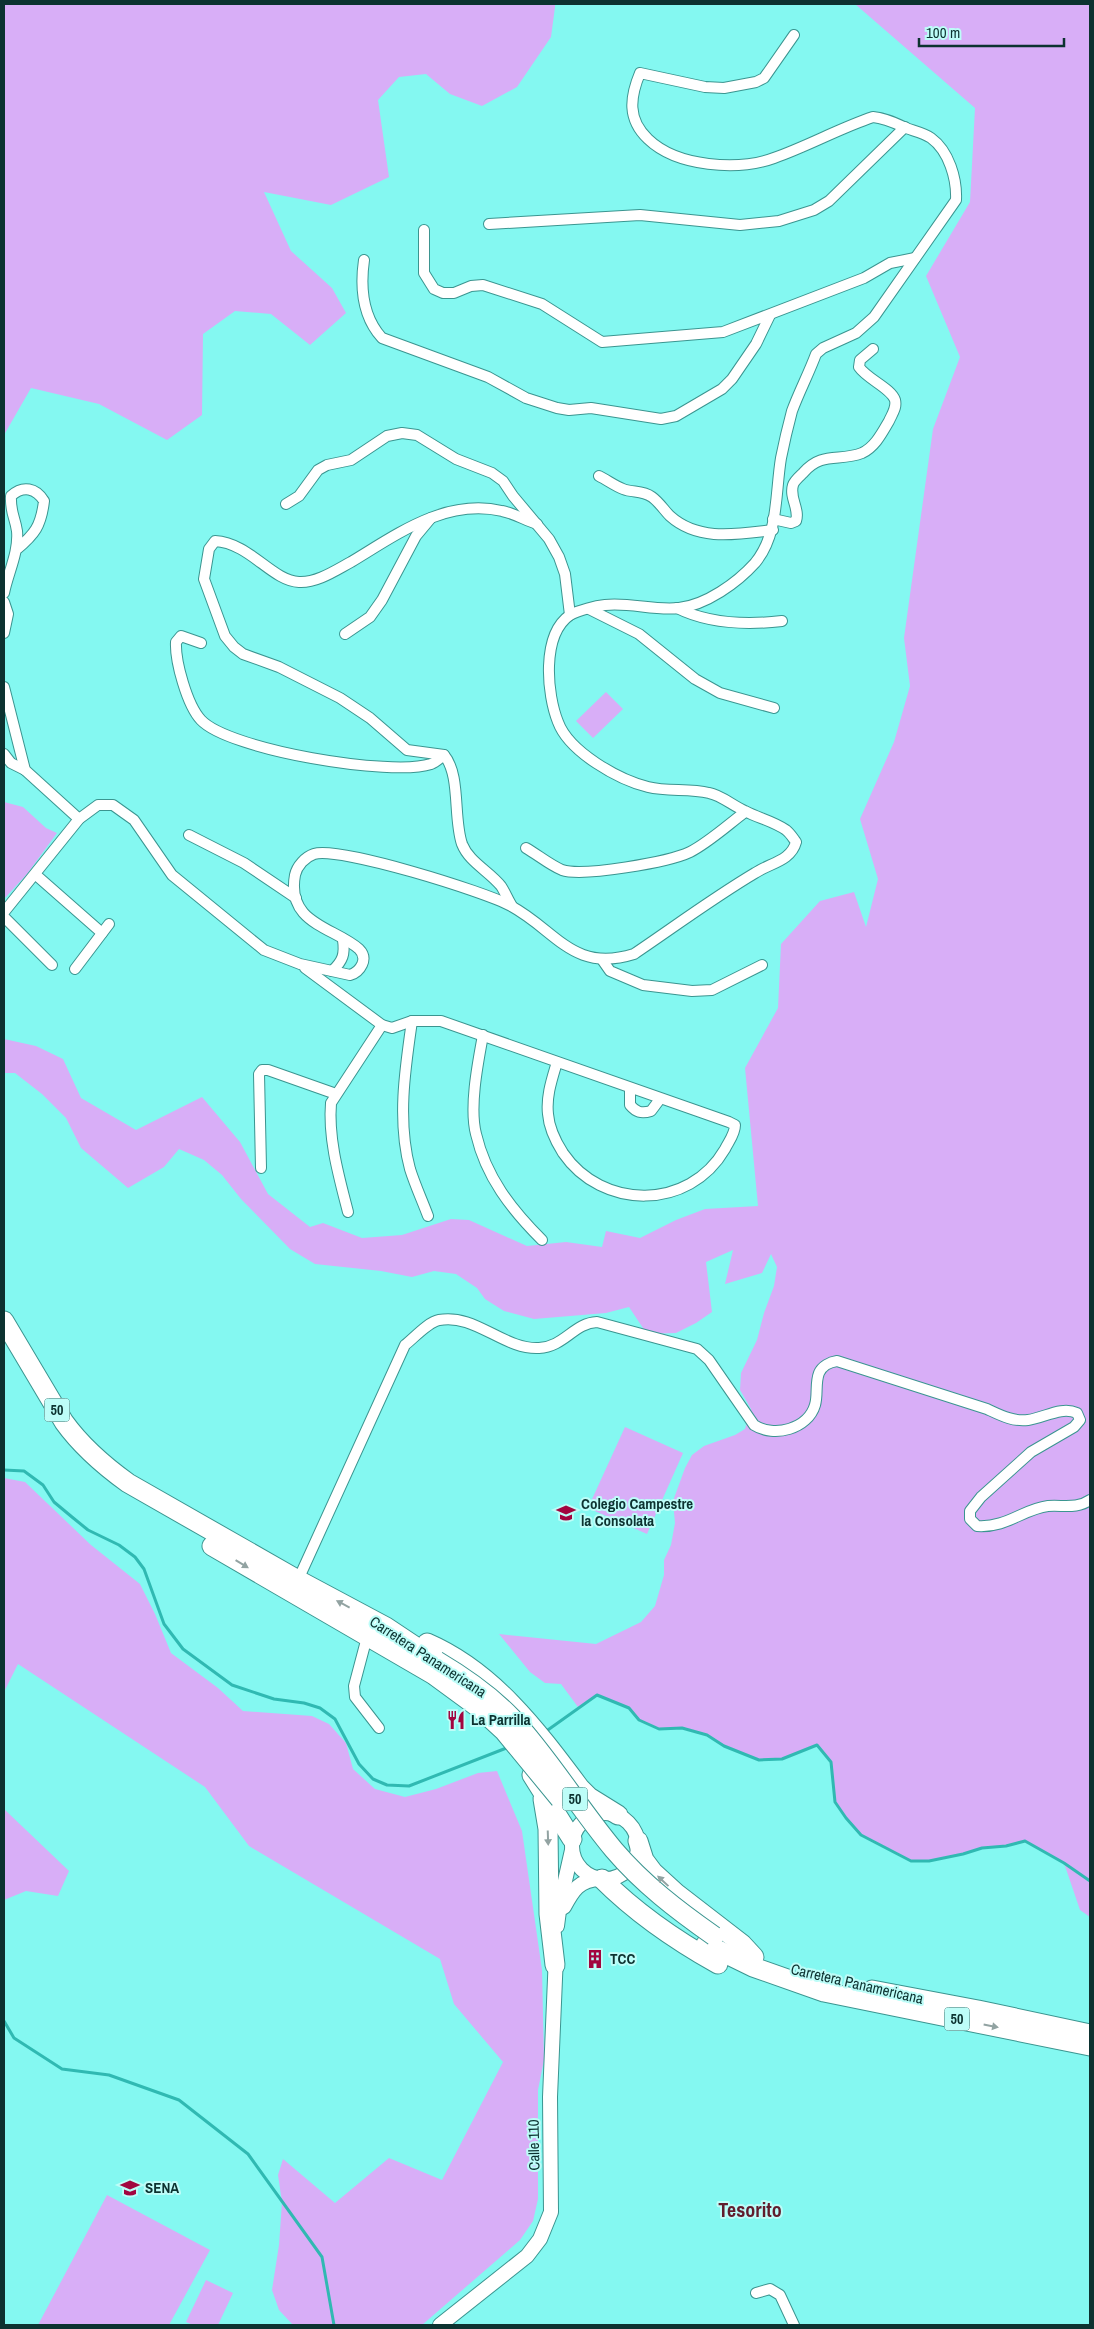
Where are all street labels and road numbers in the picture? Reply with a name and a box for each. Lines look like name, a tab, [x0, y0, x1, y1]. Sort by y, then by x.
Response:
road number: 50	[44, 1398, 70, 1422]
street label: Carretera Panamericana	[366, 1611, 491, 1702]
road number: 50	[562, 1788, 588, 1810]
street label: Carretera Panamericana	[789, 1958, 926, 2009]
road number: 50	[944, 2008, 970, 2030]
street label: Calle 110	[523, 2119, 544, 2171]

